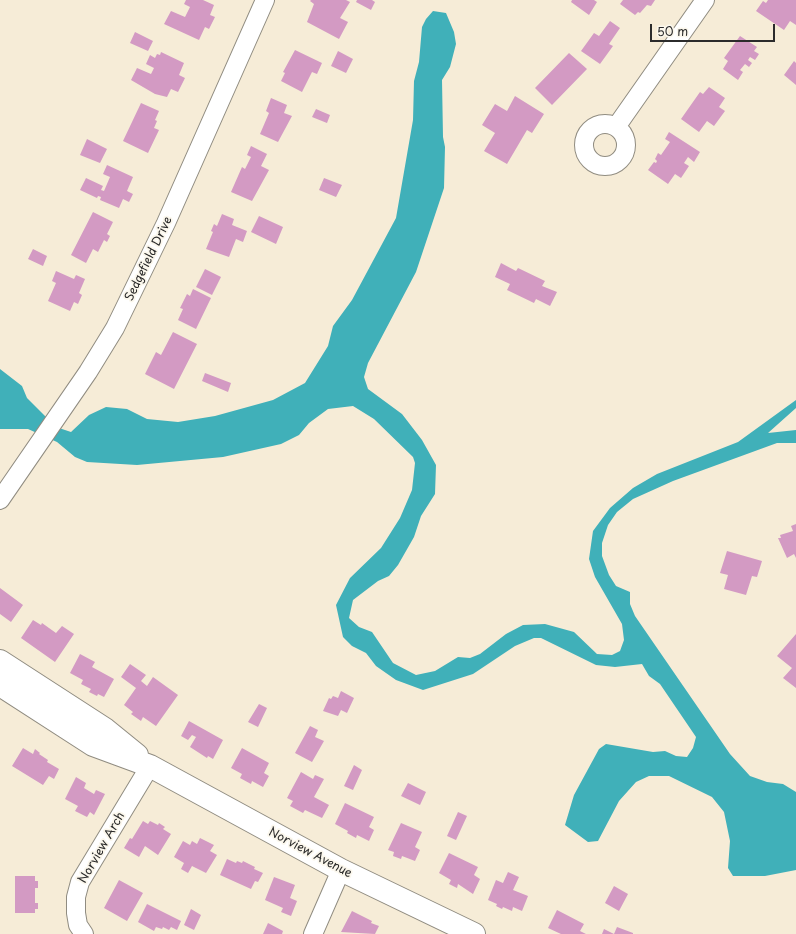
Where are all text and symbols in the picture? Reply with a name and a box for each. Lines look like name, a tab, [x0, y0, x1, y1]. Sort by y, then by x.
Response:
scale bar	[652, 16, 777, 42]
text: 50 m	[657, 22, 688, 40]
street label: Sedgefield Drive	[122, 214, 176, 304]
street label: Norview Arch	[76, 810, 128, 886]
street label: Norview Avenue	[266, 825, 354, 881]

